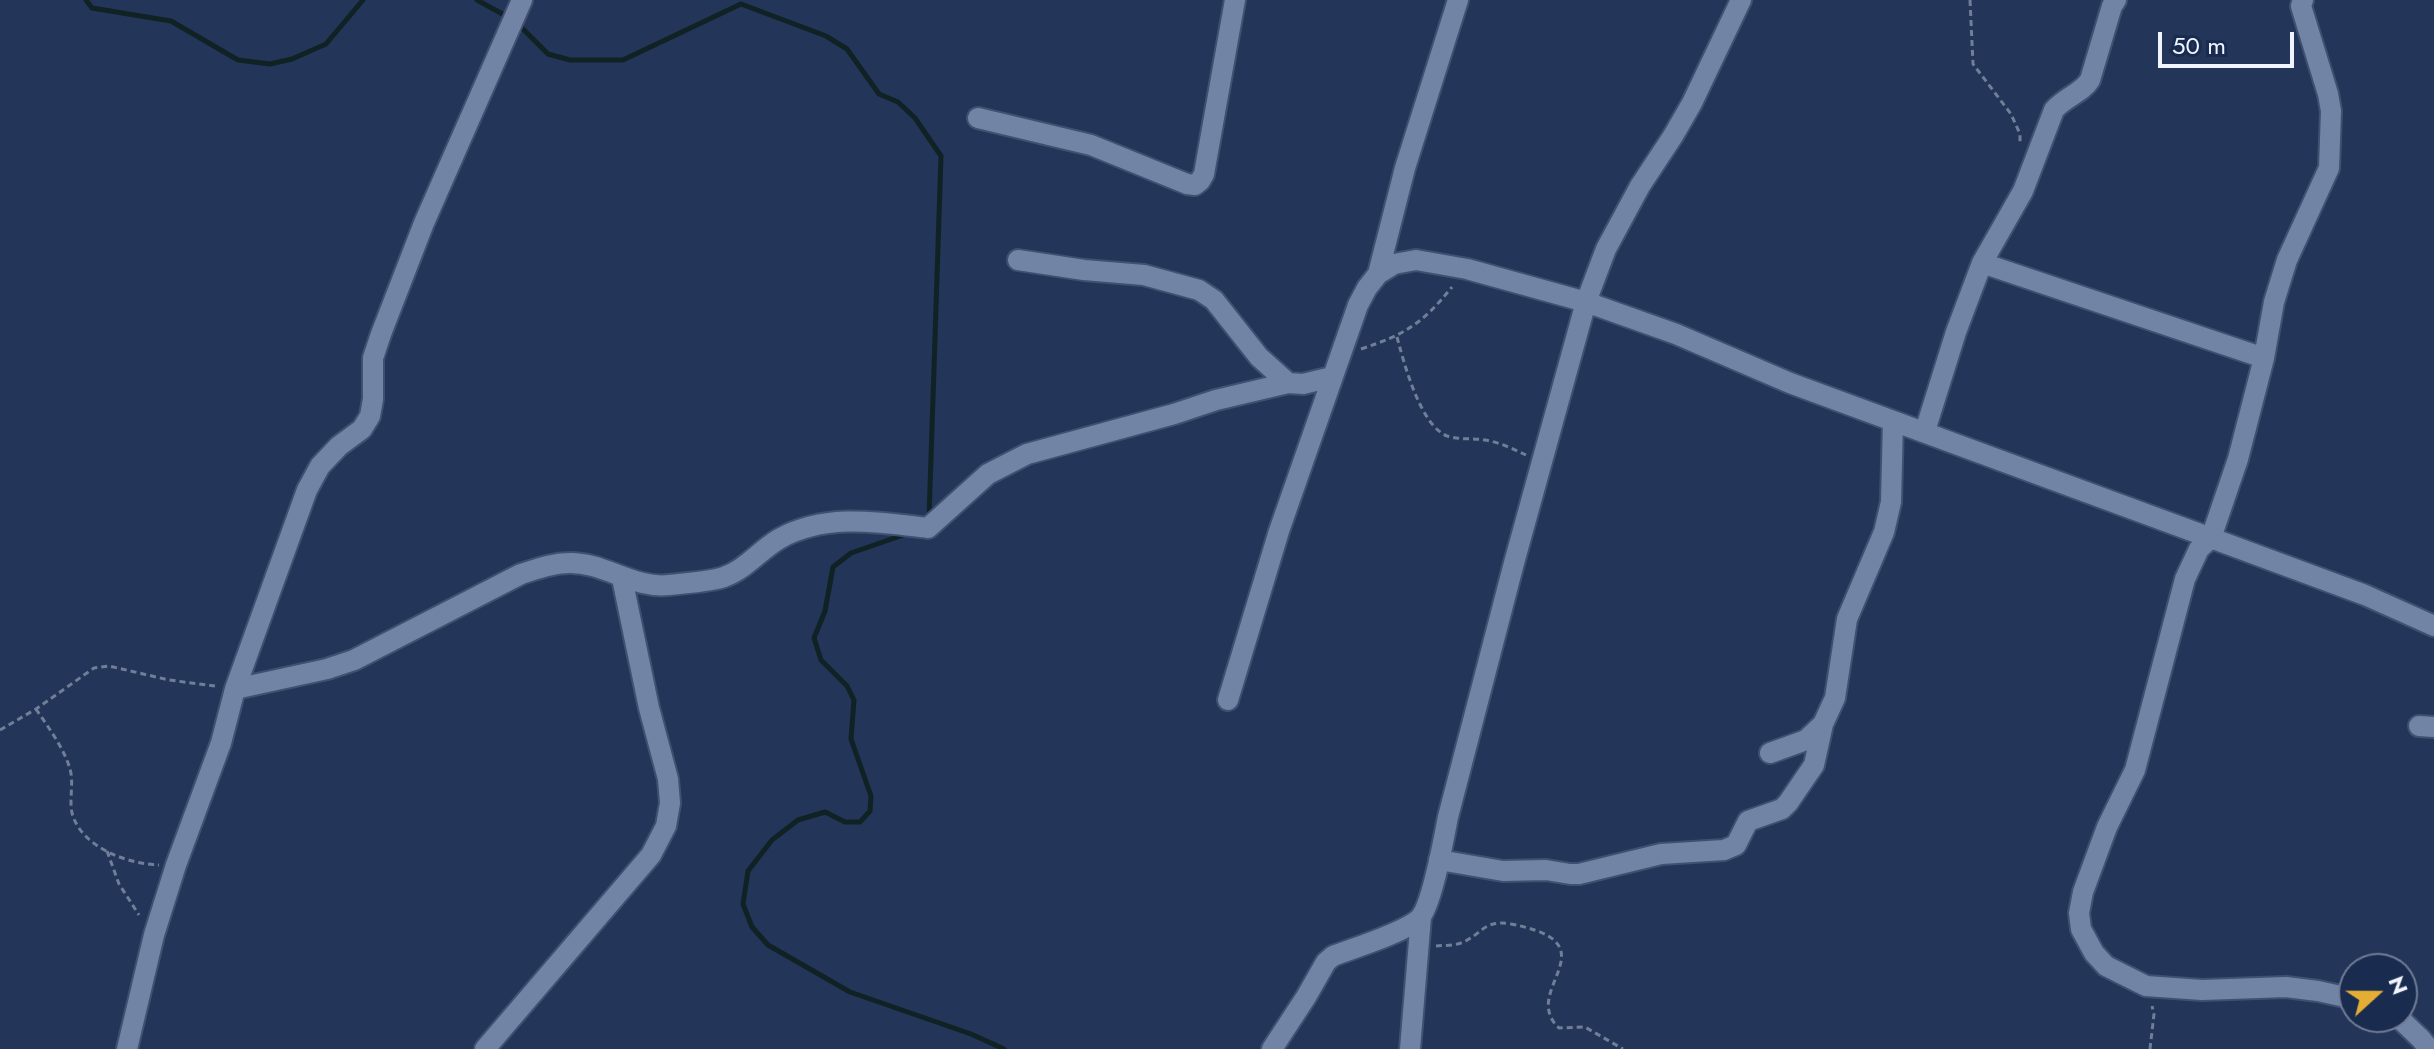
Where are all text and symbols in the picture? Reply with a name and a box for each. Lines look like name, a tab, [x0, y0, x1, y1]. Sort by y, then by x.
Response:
scale bar	[2162, 16, 2298, 66]
text: 50 m	[2172, 28, 2226, 63]
north arrow	[2338, 953, 2418, 1033]
text: N	[2380, 971, 2417, 999]

